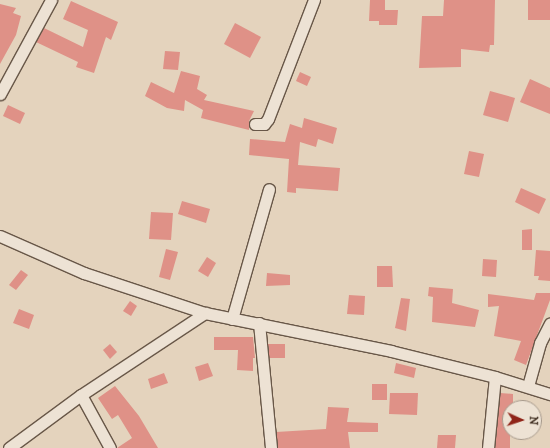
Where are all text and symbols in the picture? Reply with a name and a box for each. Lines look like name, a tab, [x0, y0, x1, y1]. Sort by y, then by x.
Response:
north arrow	[502, 400, 542, 440]
text: N	[526, 416, 540, 425]

